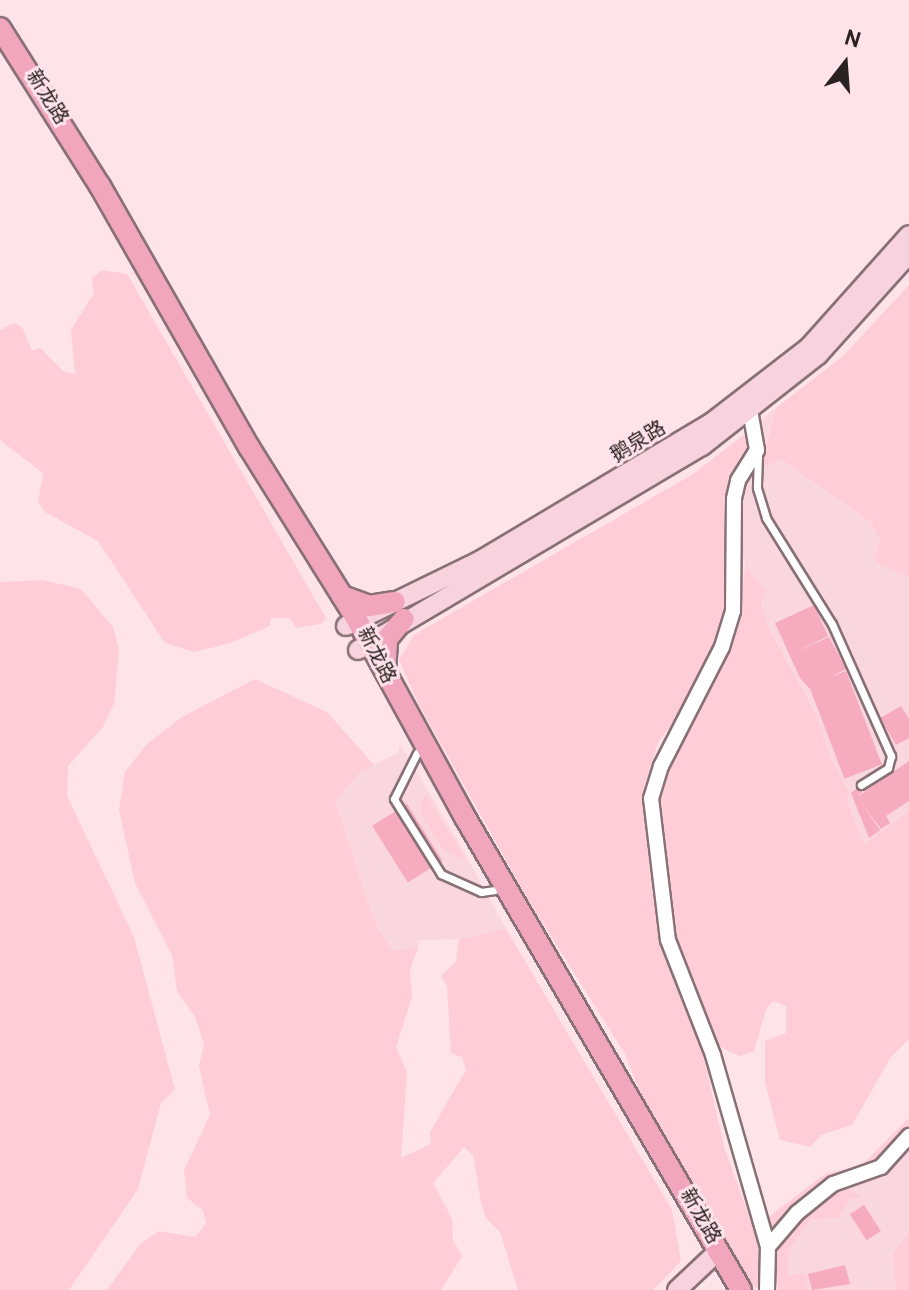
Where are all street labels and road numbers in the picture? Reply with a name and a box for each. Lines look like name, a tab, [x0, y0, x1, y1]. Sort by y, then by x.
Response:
street label: 新龙路	[20, 66, 72, 130]
street label: 鹅泉路	[607, 417, 671, 469]
street label: 新龙路	[351, 624, 399, 688]
street label: 新龙路	[674, 1185, 724, 1249]

